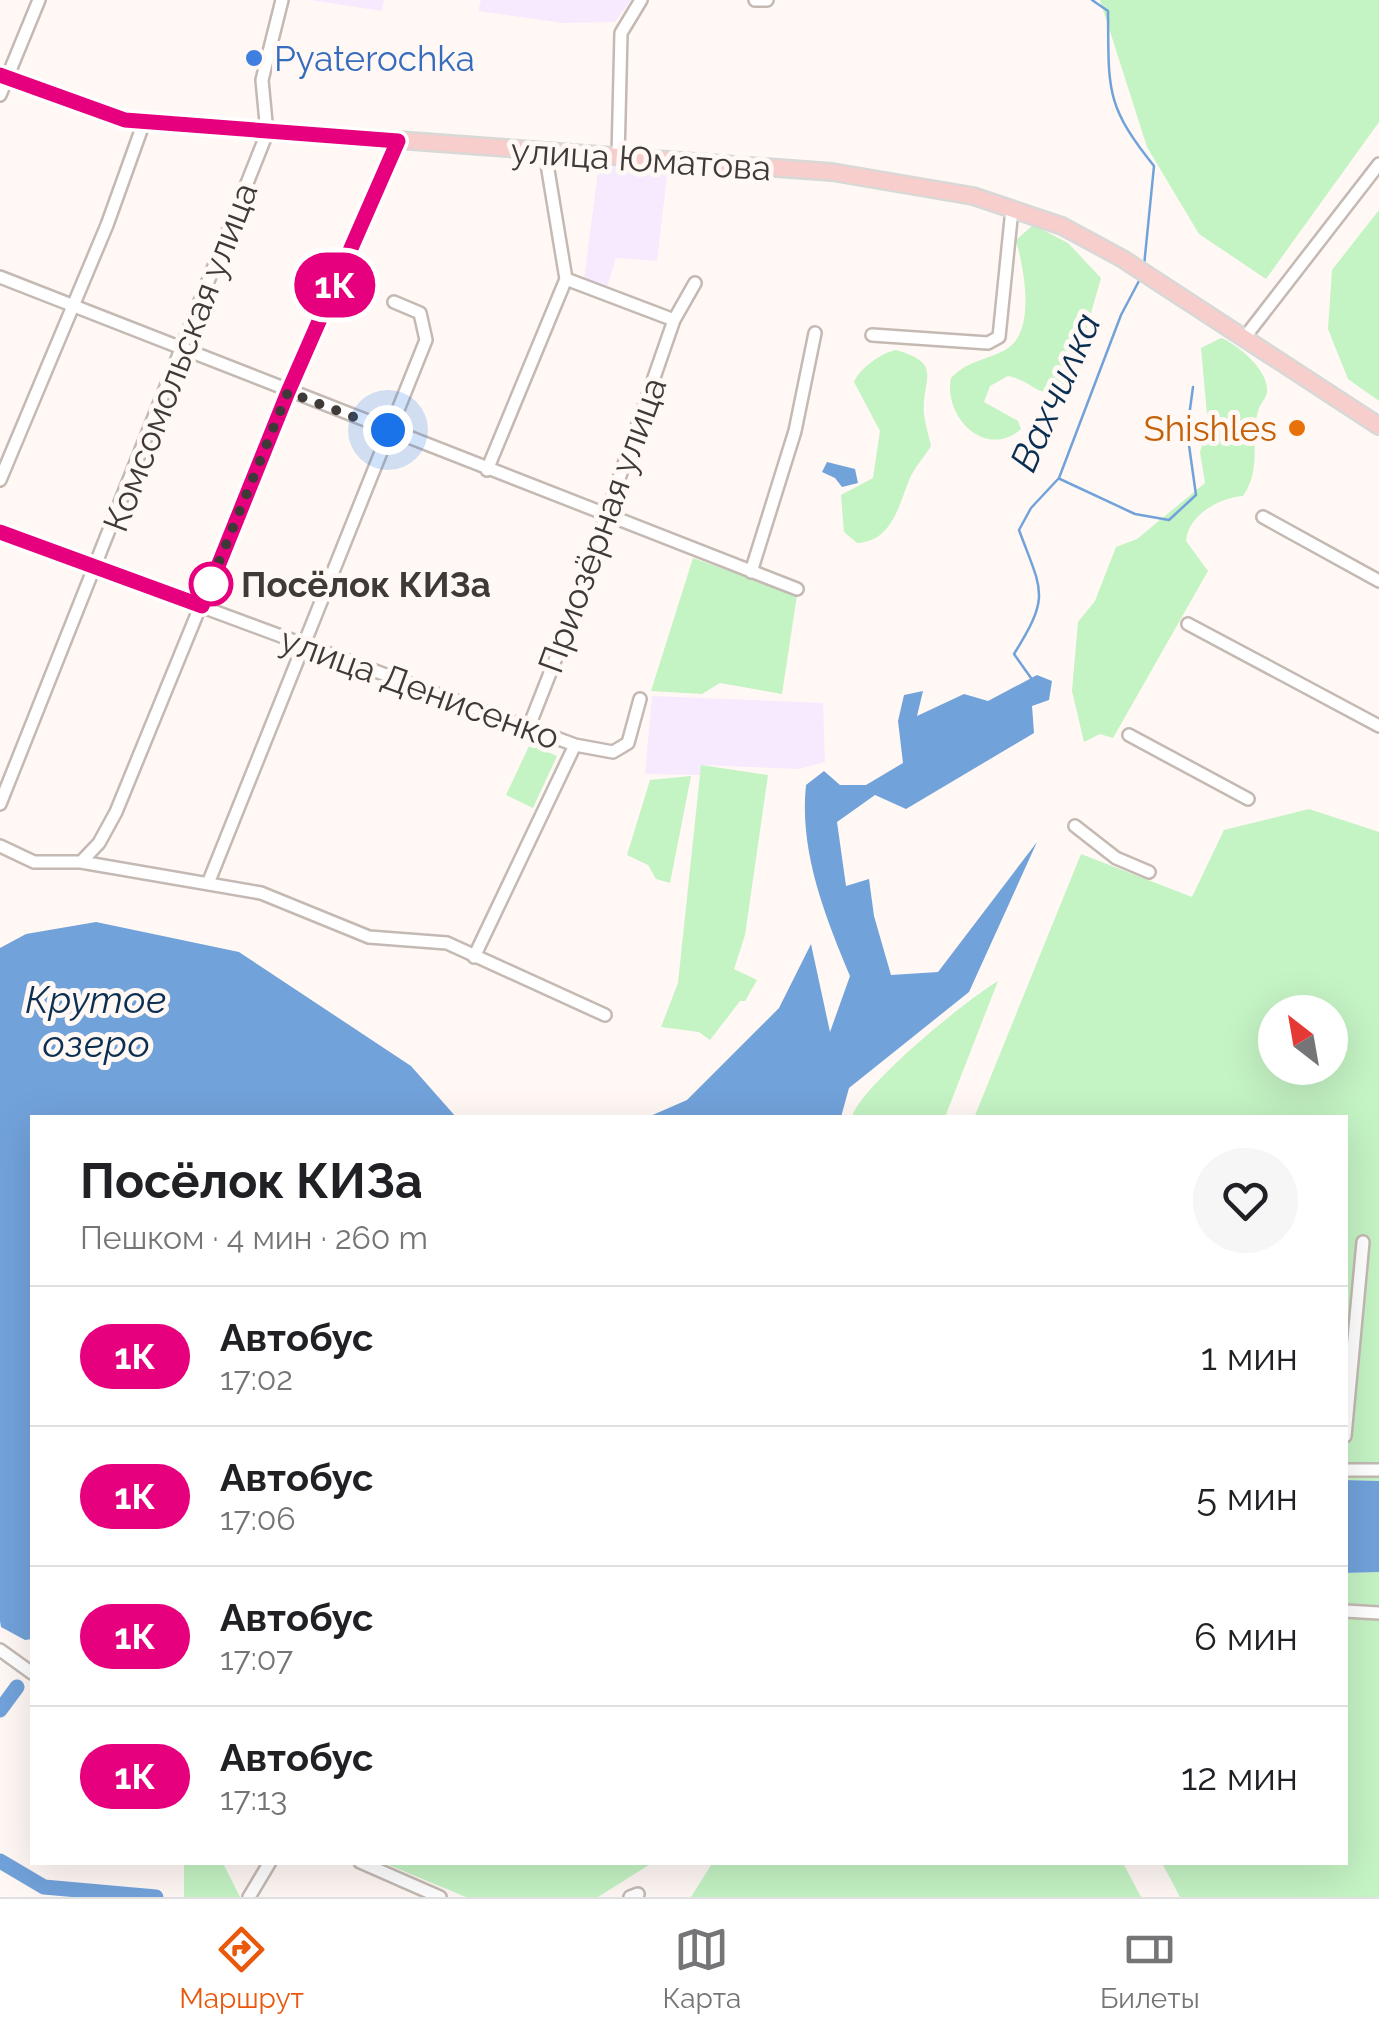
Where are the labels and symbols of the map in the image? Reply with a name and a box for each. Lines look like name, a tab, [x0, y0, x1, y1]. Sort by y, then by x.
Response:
place label: Pyaterochka	[274, 38, 475, 79]
marker: Pyaterochka	[243, 47, 265, 69]
street label: улица Юматова	[510, 129, 772, 189]
street label: Комсомольская улица	[95, 177, 265, 537]
line badge: 1К	[290, 252, 380, 318]
water label: Вахчилка	[1000, 306, 1110, 478]
street label: Приозёрная улица	[530, 372, 674, 678]
your location	[363, 405, 413, 455]
place label: Shishles	[1143, 408, 1277, 449]
marker: Shishles	[1286, 417, 1308, 439]
marker: Посёлок КИЗа	[190, 563, 232, 605]
place label: Посёлок КИЗа	[241, 564, 491, 605]
street label: улица Денисенко	[275, 618, 565, 758]
water label: Крутое озеро	[25, 977, 167, 1066]
north arrow	[1258, 995, 1348, 1085]

